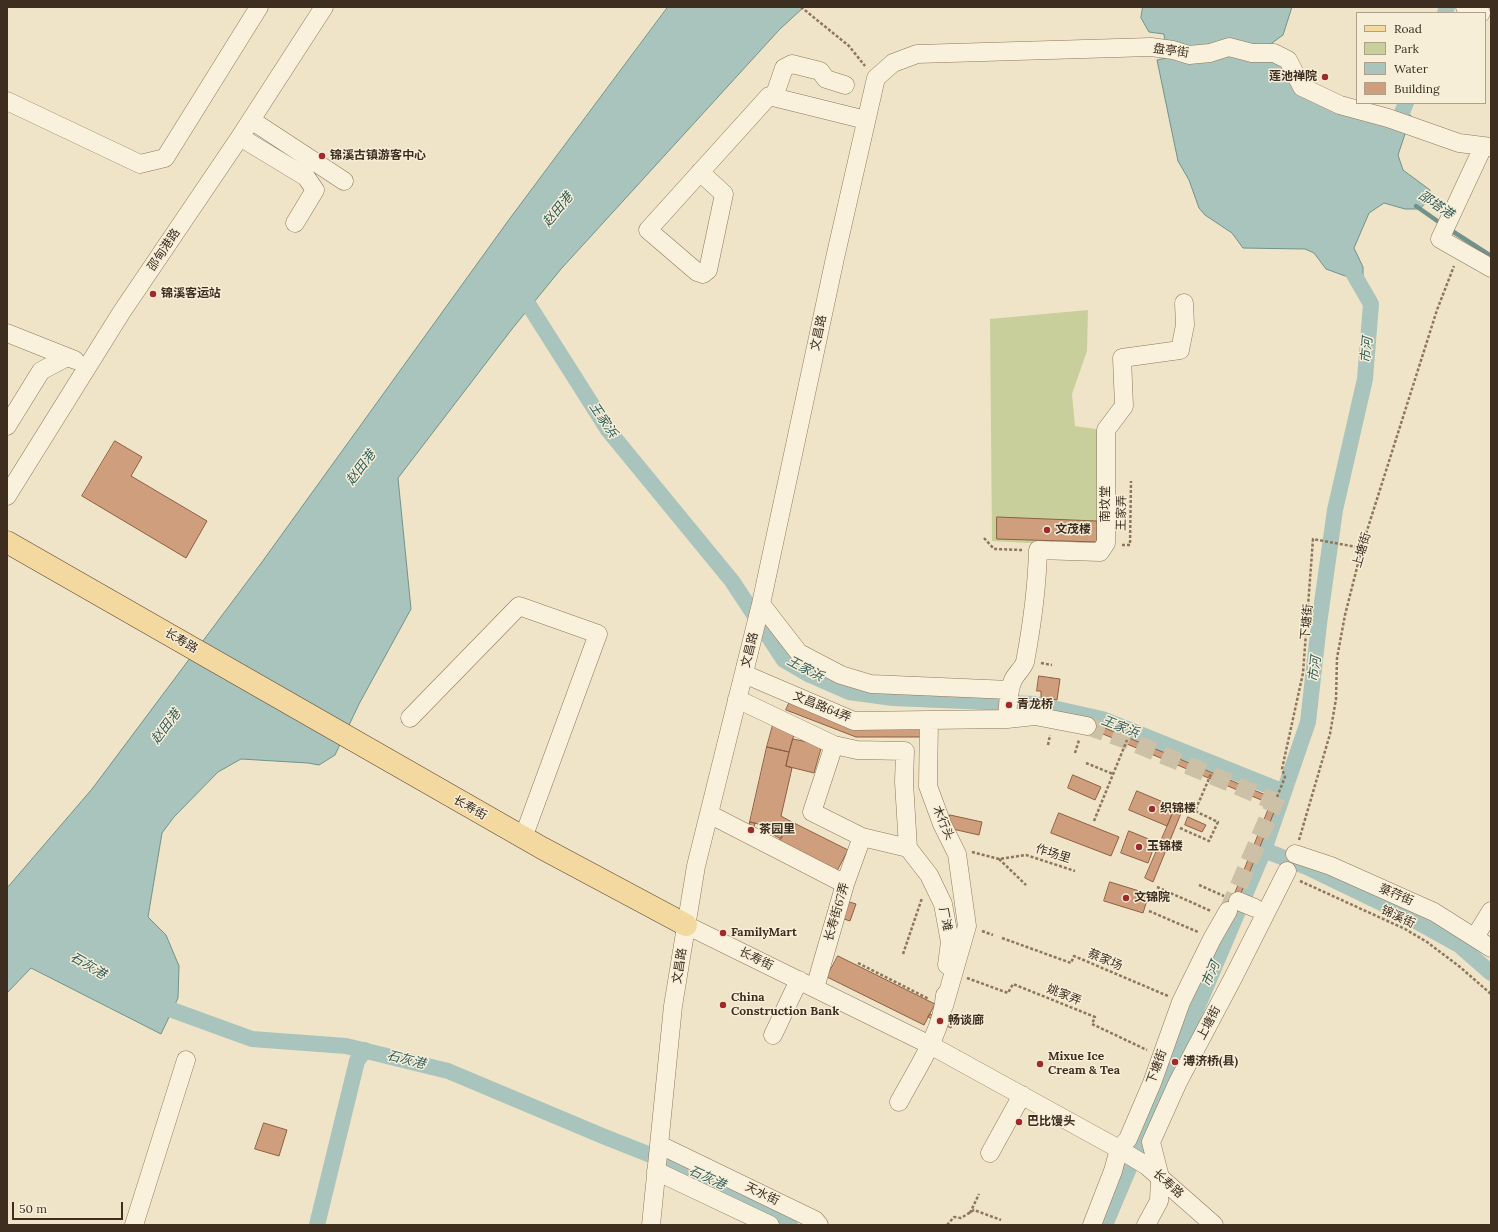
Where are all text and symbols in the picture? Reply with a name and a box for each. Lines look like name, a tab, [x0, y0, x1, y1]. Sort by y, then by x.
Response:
legend	[1356, 12, 1486, 104]
text: Road	[1394, 21, 1422, 36]
street label: 盘亭街	[1152, 41, 1190, 61]
text: Park	[1394, 41, 1419, 56]
text: Water	[1394, 61, 1428, 76]
place label: 莲池禅院	[1269, 70, 1317, 84]
marker: 莲池禅院	[1320, 72, 1330, 82]
text: Building	[1394, 81, 1440, 96]
place label: 锦溪古镇游客中心	[330, 149, 426, 163]
marker: 锦溪古镇游客中心	[317, 151, 327, 161]
water label: 邵塔港	[1415, 188, 1457, 222]
water label: 赵田港	[540, 190, 576, 230]
street label: 邵甸港路	[145, 226, 183, 274]
place label: 锦溪客运站	[161, 287, 221, 301]
marker: 锦溪客运站	[148, 289, 158, 299]
street label: 文昌路	[808, 314, 830, 352]
water label: 市河	[1358, 336, 1376, 364]
water label: 王家浜	[586, 399, 620, 441]
water label: 赵田港	[343, 448, 379, 488]
street label: 南坟堂	[1099, 486, 1113, 522]
street label: 王家弄	[1114, 495, 1130, 531]
place label: 文茂楼	[1055, 523, 1091, 537]
marker: 文茂楼	[1042, 525, 1052, 535]
street label: 上塘街	[1350, 531, 1374, 569]
street label: 下塘街	[1298, 603, 1316, 641]
street label: 长寿路	[162, 626, 200, 656]
street label: 文昌路	[739, 631, 761, 669]
water label: 王家浜	[784, 653, 826, 685]
water label: 市河	[1306, 655, 1324, 683]
street label: 文昌路64弄	[791, 689, 853, 725]
place label: 青龙桥	[1017, 698, 1053, 712]
marker: 青龙桥	[1004, 700, 1014, 710]
water label: 赵田港	[148, 707, 184, 747]
water label: 王家浜	[1099, 713, 1141, 741]
street label: 长寿街	[451, 793, 489, 823]
place label: 织锦楼	[1160, 802, 1196, 816]
street label: 木行头	[929, 804, 957, 842]
marker: 织锦楼	[1147, 804, 1157, 814]
place label: 茶园里	[759, 823, 795, 837]
marker: 茶园里	[746, 825, 756, 835]
place label: 玉锦楼	[1147, 840, 1183, 854]
street label: 作场里	[1034, 842, 1072, 866]
marker: 玉锦楼	[1134, 842, 1144, 852]
street label: 长寿街67弄	[822, 881, 852, 943]
street label: 菉荇街	[1377, 881, 1415, 909]
place label: 文锦院	[1134, 891, 1170, 905]
marker: 文锦院	[1121, 893, 1131, 903]
street label: 锦溪街	[1379, 903, 1417, 931]
street label: 厂滩	[936, 906, 954, 932]
place label: FamilyMart	[731, 926, 797, 940]
marker: FamilyMart	[718, 928, 728, 938]
street label: 长寿街	[737, 945, 775, 973]
street label: 蔡家场	[1086, 946, 1124, 974]
street label: 文昌路	[670, 947, 690, 985]
water label: 石灰港	[67, 949, 109, 983]
water label: 市河	[1199, 959, 1223, 989]
street label: 姚家弄	[1045, 982, 1083, 1008]
place label: China Construction Bank	[731, 991, 839, 1019]
marker: China Construction Bank	[718, 1000, 728, 1010]
street label: 上塘街	[1194, 1004, 1224, 1042]
place label: 畅谈廊	[948, 1014, 984, 1028]
marker: 畅谈廊	[935, 1016, 945, 1026]
water label: 石灰港	[385, 1048, 427, 1072]
street label: 下塘街	[1144, 1048, 1170, 1086]
place label: Mixue Ice Cream & Tea	[1048, 1050, 1120, 1078]
place label: 溥济桥(县)	[1183, 1055, 1238, 1069]
marker: 溥济桥(县)	[1170, 1057, 1180, 1067]
marker: Mixue Ice Cream & Tea	[1035, 1059, 1045, 1069]
place label: 巴比馒头	[1027, 1115, 1075, 1129]
marker: 巴比馒头	[1014, 1117, 1024, 1127]
water label: 石灰港	[686, 1163, 728, 1193]
street label: 长寿路	[1150, 1167, 1186, 1201]
street label: 天水街	[743, 1180, 781, 1208]
scale bar	[14, 1194, 125, 1220]
text: 50 m	[19, 1201, 47, 1216]

